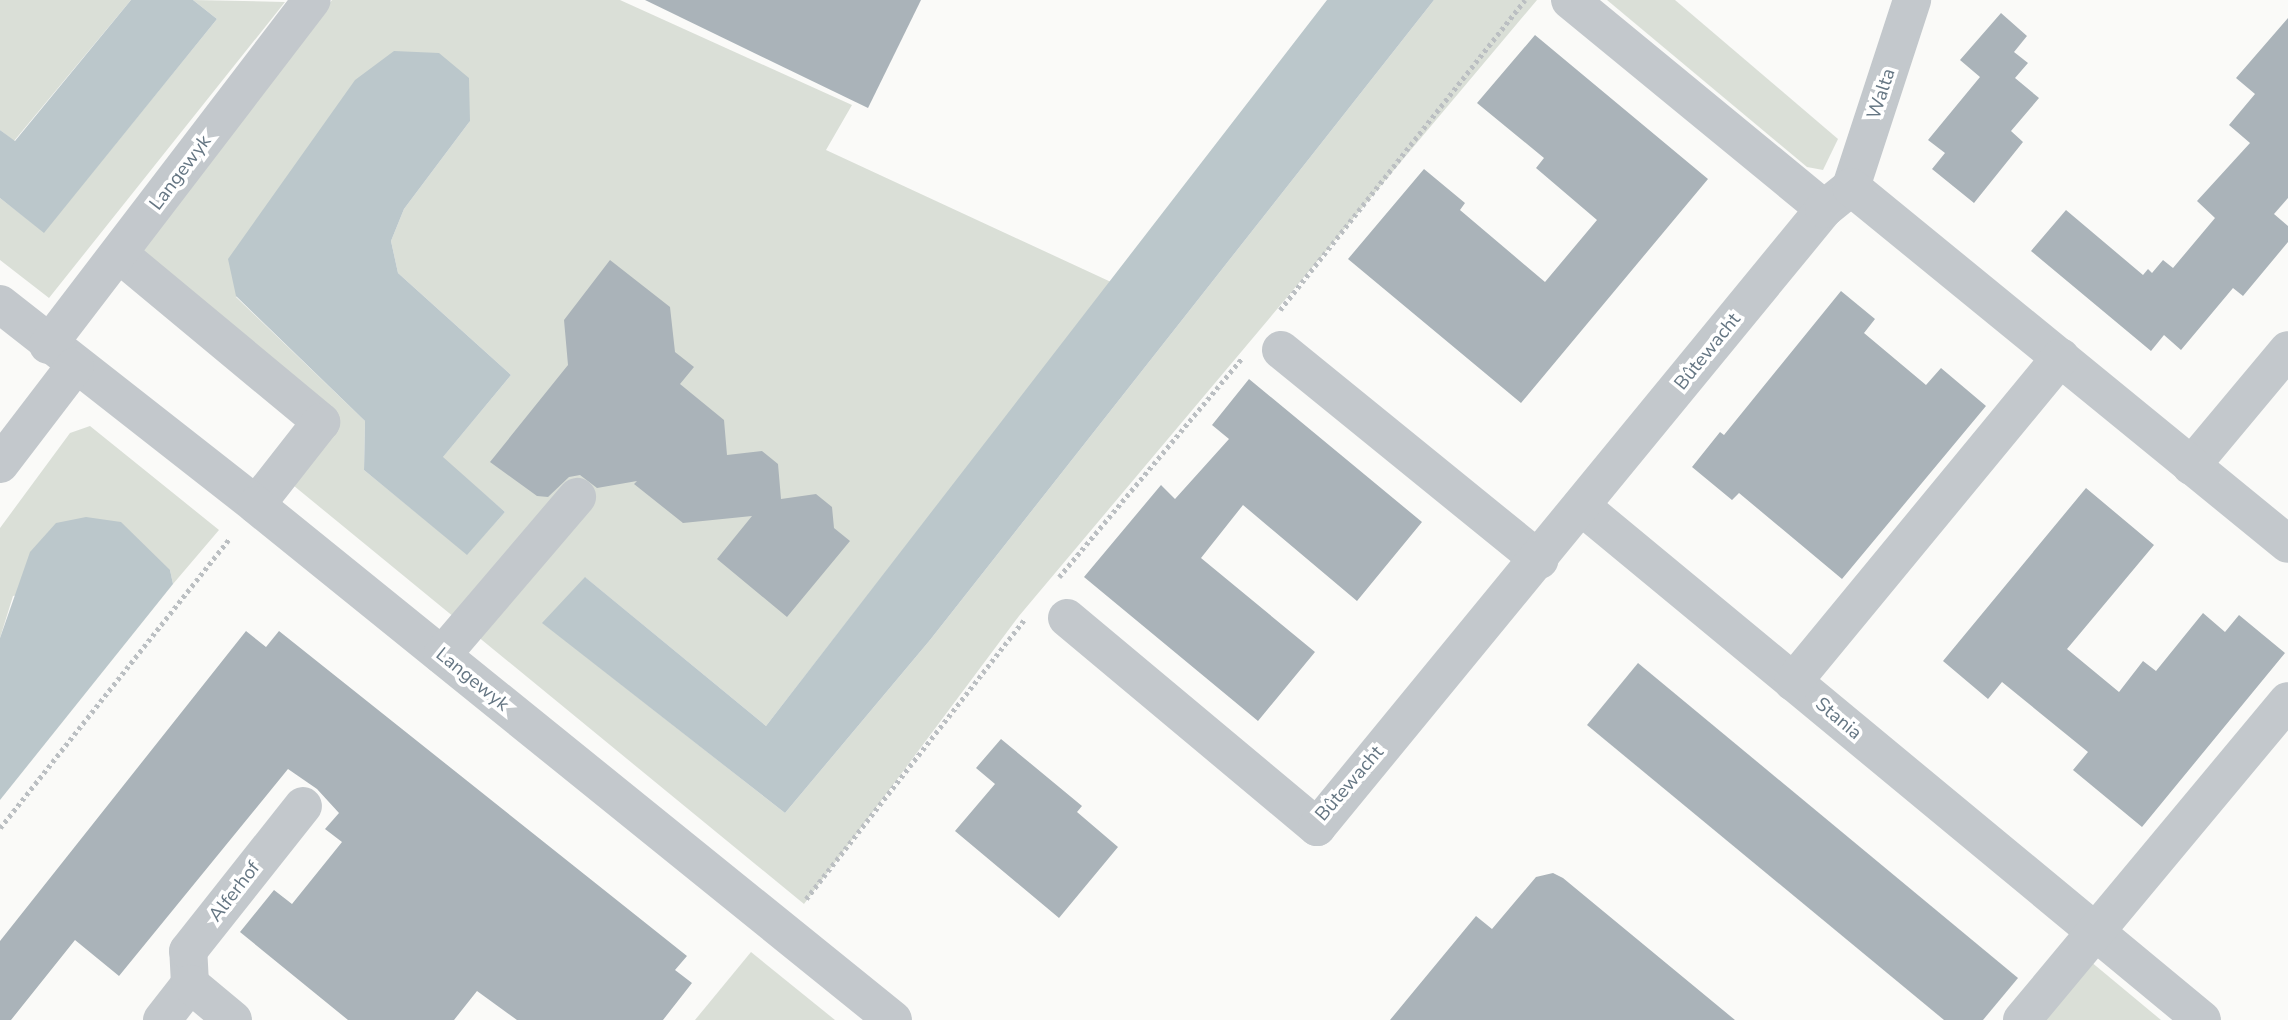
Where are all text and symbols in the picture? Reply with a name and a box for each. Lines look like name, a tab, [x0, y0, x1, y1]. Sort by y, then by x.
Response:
street label: Walta	[1863, 66, 1901, 122]
street label: Langewyk	[145, 131, 217, 215]
street label: Bûtewacht	[1670, 309, 1746, 395]
street label: Langewyk	[431, 643, 513, 717]
street label: Stania	[1810, 693, 1866, 745]
street label: Bûtewacht	[1311, 742, 1389, 826]
street label: Alferhof	[205, 857, 265, 927]

